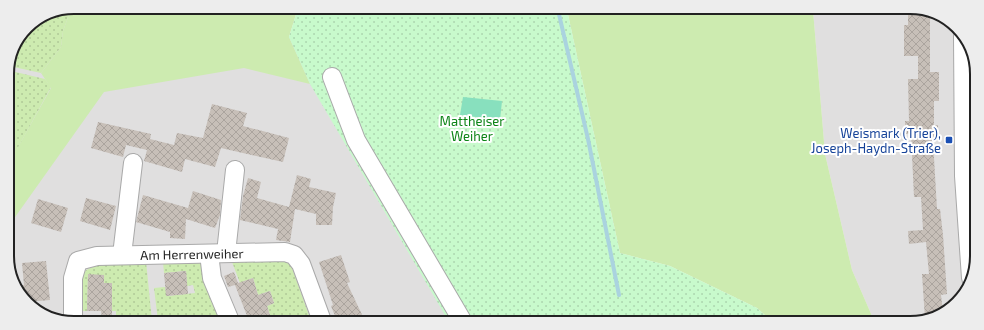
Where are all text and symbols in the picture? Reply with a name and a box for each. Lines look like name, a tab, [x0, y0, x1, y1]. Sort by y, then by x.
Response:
park label: Mattheiser Weiher	[439, 113, 505, 144]
place label: Weismark (Trier), Joseph-Haydn-Straße	[811, 125, 941, 156]
marker: Weismark (Trier), Joseph-Haydn-Straße	[944, 135, 954, 145]
street label: Am Herrenweiher	[140, 245, 244, 263]

